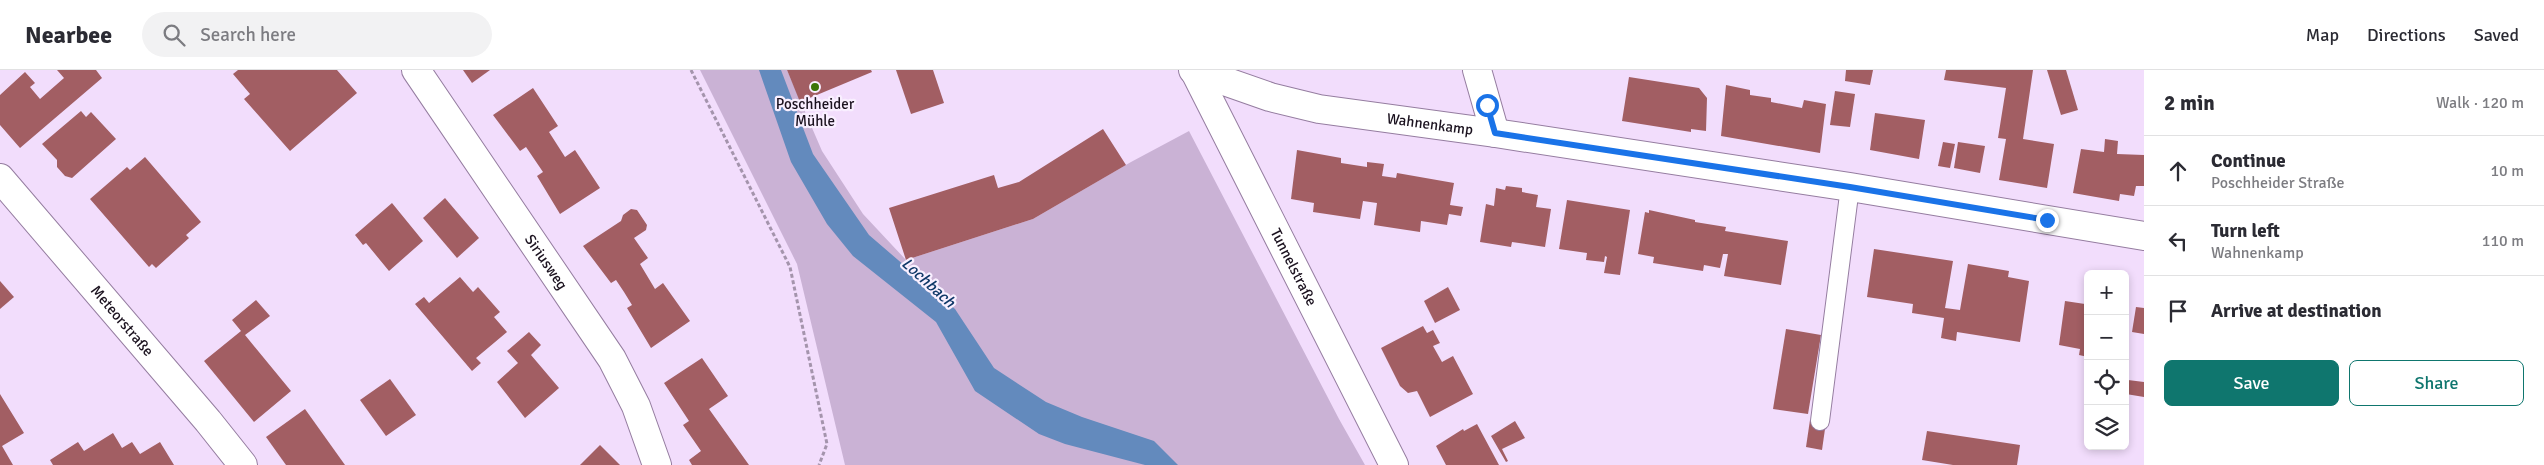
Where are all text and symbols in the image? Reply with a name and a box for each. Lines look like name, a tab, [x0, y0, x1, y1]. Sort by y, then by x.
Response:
search box	[142, 12, 492, 57]
text: Nearbee	[25, 20, 112, 50]
icon: search	[160, 21, 188, 49]
text: Search here	[200, 23, 296, 47]
text: Map	[2306, 24, 2339, 46]
text: Directions	[2367, 24, 2446, 46]
text: Saved	[2474, 24, 2519, 46]
marker: Poschheider Mühle	[809, 81, 821, 93]
text: 2 min	[2164, 90, 2215, 116]
text: Walk · 120 m	[2436, 93, 2524, 113]
route start	[1476, 94, 1499, 117]
place label: Poschheider Mühle	[776, 95, 855, 130]
street label: Wahnenkamp	[1386, 109, 1474, 139]
text: Continue	[2211, 149, 2286, 173]
icon: ahead	[2164, 157, 2192, 185]
text: 10 m	[2490, 161, 2524, 181]
text: Poschheider Straße	[2211, 173, 2345, 193]
route end	[2036, 209, 2059, 232]
text: Turn left	[2211, 219, 2280, 243]
street label: Tunnelstraße	[1267, 225, 1321, 309]
icon: left	[2164, 227, 2192, 255]
street label: Siriusweg	[521, 231, 571, 293]
text: 110 m	[2482, 231, 2524, 251]
text: Wahnenkamp	[2211, 243, 2304, 263]
water label: Lochbach	[897, 253, 960, 313]
map controls	[2084, 270, 2129, 450]
button: +	[2084, 270, 2129, 315]
street label: Meteorstraße	[87, 282, 158, 360]
icon: arrive	[2164, 297, 2192, 325]
text: Arrive at destination	[2211, 299, 2382, 323]
button: −	[2084, 315, 2129, 360]
button: locate	[2084, 360, 2129, 405]
button: Save	[2164, 360, 2339, 406]
button: Share	[2349, 360, 2524, 406]
button: layers	[2084, 405, 2129, 450]

